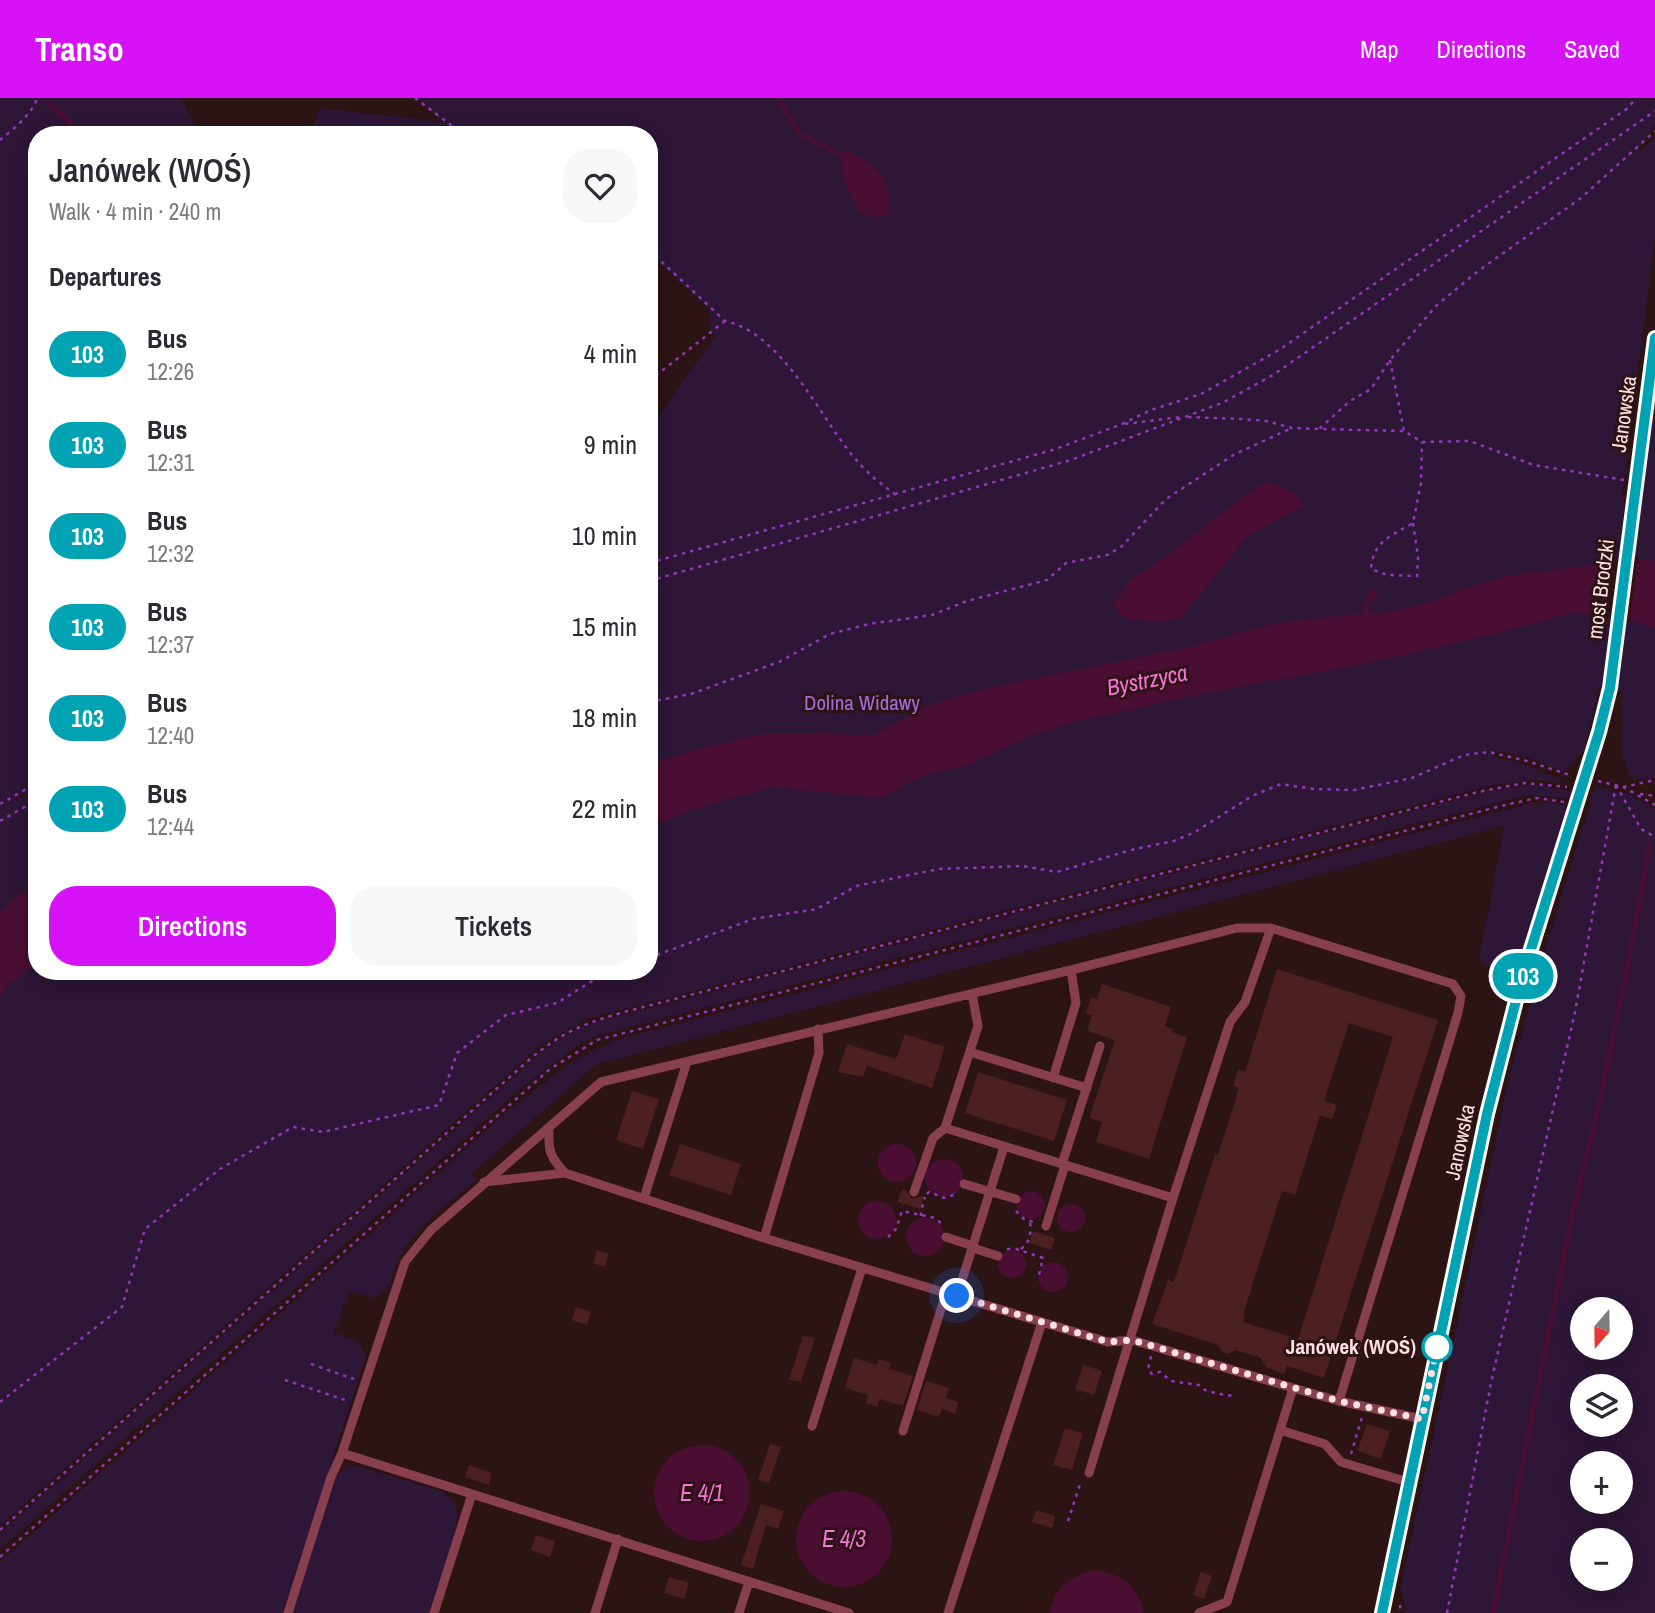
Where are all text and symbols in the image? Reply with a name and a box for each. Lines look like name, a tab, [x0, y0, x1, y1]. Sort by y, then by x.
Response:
text: Transo	[35, 27, 124, 71]
text: Map	[1360, 33, 1398, 65]
text: Directions	[1436, 33, 1526, 65]
text: Saved	[1564, 33, 1620, 65]
text: Janówek (WOŚ)	[49, 148, 251, 192]
button: heart	[563, 149, 637, 223]
text: Walk · 4 min · 240 m	[49, 196, 221, 227]
text: Departures	[49, 259, 162, 294]
text: Bus	[147, 321, 187, 356]
text: 4 min	[584, 336, 637, 371]
text: 103	[71, 338, 104, 370]
text: 12:26	[147, 356, 194, 387]
street label: Janowska	[1604, 374, 1643, 454]
text: Bus	[147, 412, 187, 447]
text: 9 min	[584, 427, 637, 462]
text: 103	[71, 429, 104, 461]
text: 12:31	[147, 447, 194, 478]
text: Bus	[147, 503, 187, 538]
text: 10 min	[572, 518, 637, 553]
text: 103	[71, 520, 104, 552]
street label: most Brodzki	[1580, 537, 1621, 641]
text: 12:32	[147, 538, 194, 569]
text: Bus	[147, 594, 187, 629]
text: 15 min	[572, 609, 637, 644]
text: 103	[71, 611, 104, 643]
text: 12:37	[147, 629, 194, 660]
water label: Bystrzyca	[1104, 656, 1190, 703]
text: Bus	[147, 685, 187, 720]
park label: Dolina Widawy	[804, 688, 920, 717]
text: 18 min	[572, 700, 637, 735]
text: 103	[71, 702, 104, 734]
text: 12:40	[147, 720, 194, 751]
text: Bus	[147, 776, 187, 811]
text: 22 min	[572, 791, 637, 826]
text: 103	[71, 793, 104, 825]
text: 12:44	[147, 811, 194, 842]
button: Directions	[49, 886, 336, 966]
button: Tickets	[350, 886, 637, 966]
line badge: 103	[1483, 953, 1563, 999]
text: 103	[1507, 960, 1539, 992]
street label: Janowska	[1437, 1101, 1482, 1182]
your location	[939, 1278, 974, 1313]
north arrow	[1570, 1297, 1633, 1360]
map controls	[1570, 1297, 1633, 1591]
place label: Janówek (WOŚ)	[1286, 1332, 1416, 1361]
marker: Janówek (WOŚ)	[1422, 1332, 1452, 1362]
button: layers	[1570, 1374, 1633, 1437]
button: +	[1570, 1451, 1633, 1514]
water label: E 4/1	[680, 1477, 724, 1508]
water label: E 4/3	[822, 1523, 867, 1554]
button: −	[1570, 1528, 1633, 1591]

